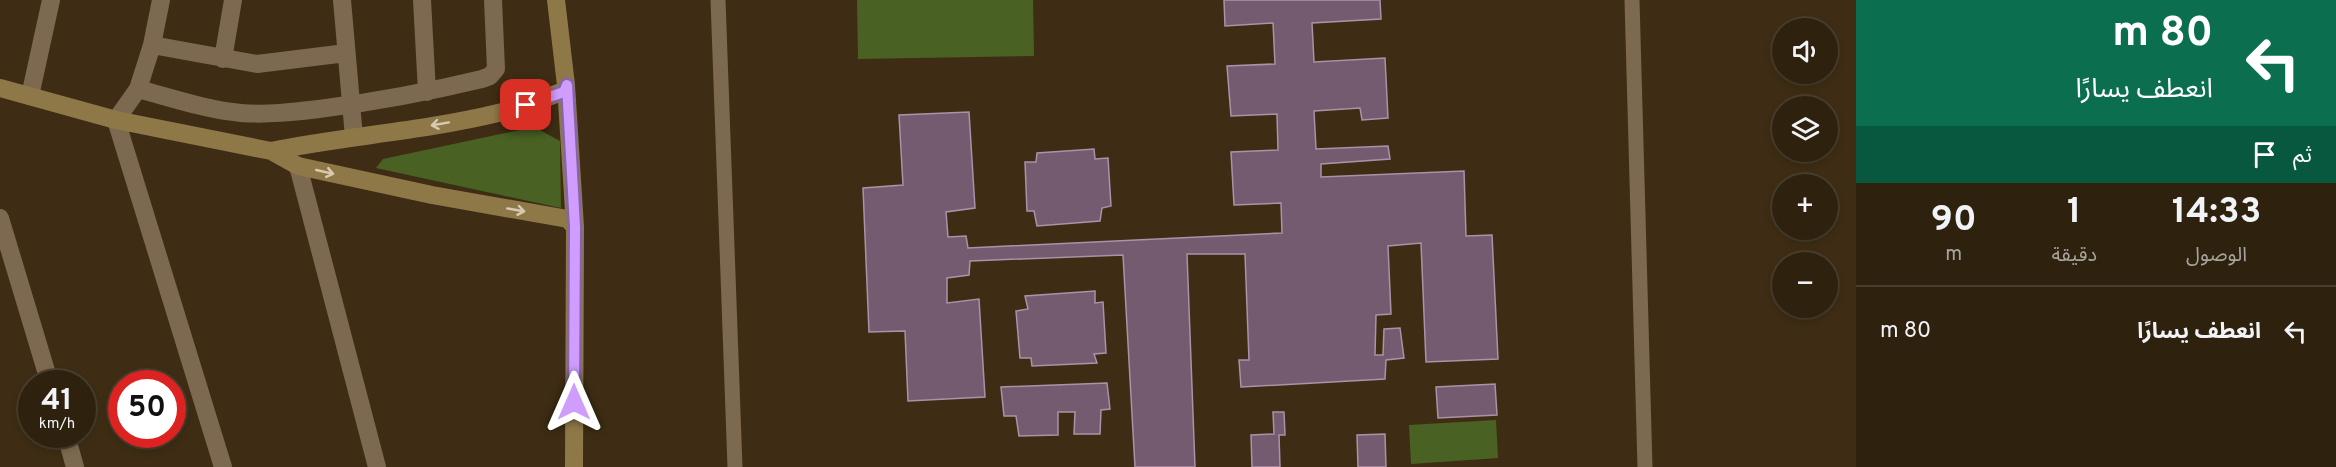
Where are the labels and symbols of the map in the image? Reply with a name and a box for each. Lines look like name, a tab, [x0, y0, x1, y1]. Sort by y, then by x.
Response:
pin	[500, 79, 551, 130]
one-way arrow	[431, 119, 450, 130]
one-way arrow	[316, 166, 335, 178]
one-way arrow	[506, 205, 526, 216]
speed limit sign: 50	[108, 370, 186, 448]
position arrow	[542, 370, 606, 434]

